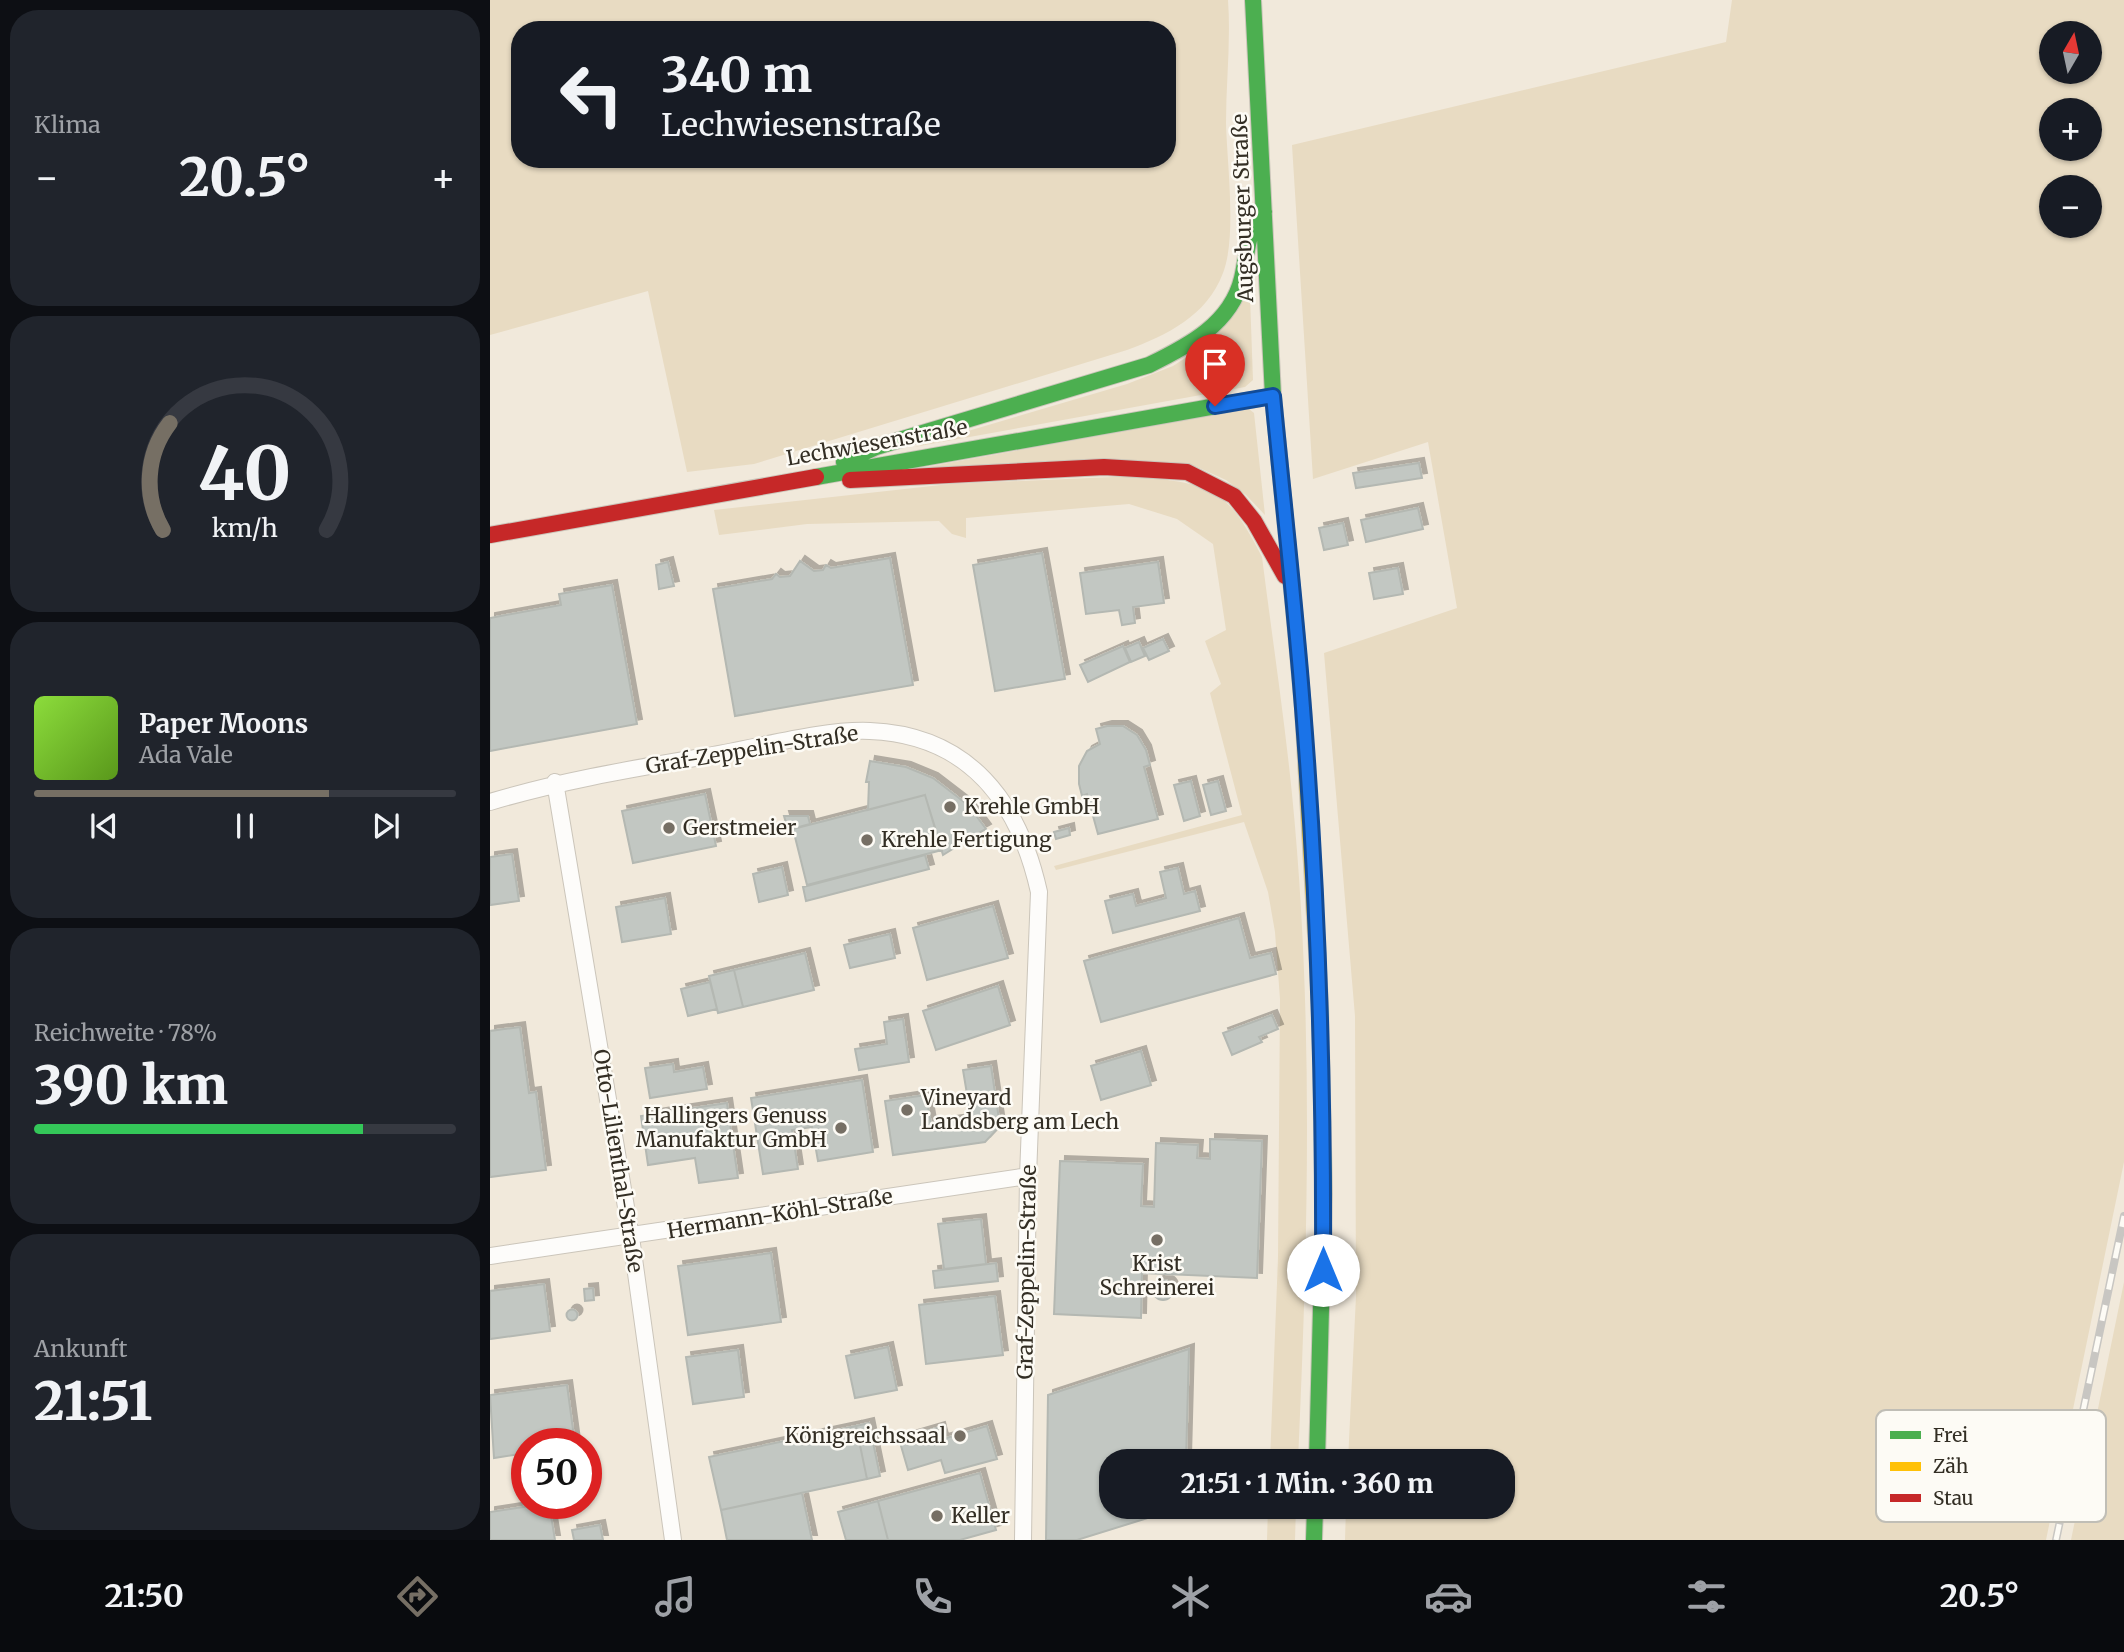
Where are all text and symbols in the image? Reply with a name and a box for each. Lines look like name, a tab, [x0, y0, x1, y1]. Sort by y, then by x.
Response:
north arrow	[2039, 21, 2102, 84]
map controls	[2039, 21, 2102, 238]
text: 340 m	[661, 44, 812, 105]
icon: left	[546, 49, 637, 140]
button: +	[2039, 98, 2102, 161]
text: Lechwiesenstraße	[661, 105, 941, 145]
text: Klima	[34, 110, 101, 139]
street label: Augsburger Straße	[1226, 113, 1259, 304]
text: 20.5°	[179, 145, 311, 210]
text: −	[34, 154, 59, 201]
text: +	[431, 154, 456, 201]
button: −	[2039, 175, 2102, 238]
pin	[1185, 334, 1245, 406]
icon: arrive	[1196, 345, 1234, 383]
street label: Lechwiesenstraße	[784, 413, 970, 472]
text: 40	[198, 428, 292, 520]
text: km/h	[212, 512, 278, 544]
text: Paper Moons	[139, 707, 308, 740]
street label: Graf-Zeppelin-Straße	[644, 719, 860, 780]
text: Ada Vale	[139, 740, 233, 769]
place label: Krehle GmbH	[964, 793, 1100, 820]
marker: Krehle GmbH	[942, 799, 958, 815]
icon: previous	[85, 807, 123, 845]
icon: pause	[226, 807, 264, 845]
icon: next	[367, 807, 405, 845]
place label: Gerstmeier	[683, 814, 796, 841]
marker: Gerstmeier	[661, 820, 677, 836]
place label: Krehle Fertigung	[881, 826, 1052, 853]
marker: Krehle Fertigung	[859, 832, 875, 848]
text: Reichweite · 78%	[34, 1018, 217, 1047]
street label: Otto-Lilienthal-Straße	[588, 1047, 649, 1275]
text: 390 km	[34, 1053, 228, 1118]
place label: Vineyard Landsberg am Lech	[920, 1084, 1119, 1135]
place label: Hallingers Genuss Manufaktur GmbH	[636, 1102, 827, 1153]
marker: Vineyard Landsberg am Lech	[899, 1102, 915, 1118]
marker: Hallingers Genuss Manufaktur GmbH	[833, 1120, 849, 1136]
street label: Graf-Zeppelin-Straße	[1011, 1164, 1042, 1380]
street label: Hermann-Köhl-Straße	[665, 1182, 895, 1245]
marker: Krist Schreinerei	[1149, 1232, 1165, 1248]
position arrow	[1286, 1233, 1360, 1307]
place label: Krist Schreinerei	[1099, 1250, 1215, 1301]
text: Ankunft	[34, 1334, 127, 1363]
text: 21:51	[34, 1369, 152, 1434]
legend	[1876, 1410, 2106, 1522]
place label: Königreichssaal	[785, 1422, 946, 1449]
text: Frei	[1933, 1423, 1968, 1447]
speed limit sign: 50	[511, 1428, 602, 1519]
marker: Königreichssaal	[952, 1428, 968, 1444]
text: Zäh	[1933, 1454, 1969, 1478]
text: 21:51 · 1 Min. · 360 m	[1181, 1467, 1433, 1500]
text: Stau	[1933, 1486, 1974, 1510]
place label: Keller	[951, 1502, 1010, 1529]
marker: Keller	[929, 1508, 945, 1524]
icon: directions	[393, 1572, 442, 1621]
icon: music	[651, 1572, 700, 1621]
icon: phone	[908, 1572, 957, 1621]
icon: climate	[1166, 1572, 1215, 1621]
icon: car	[1424, 1572, 1473, 1621]
icon: filters	[1682, 1572, 1731, 1621]
text: 21:50	[104, 1576, 184, 1616]
text: 20.5°	[1940, 1576, 2020, 1616]

